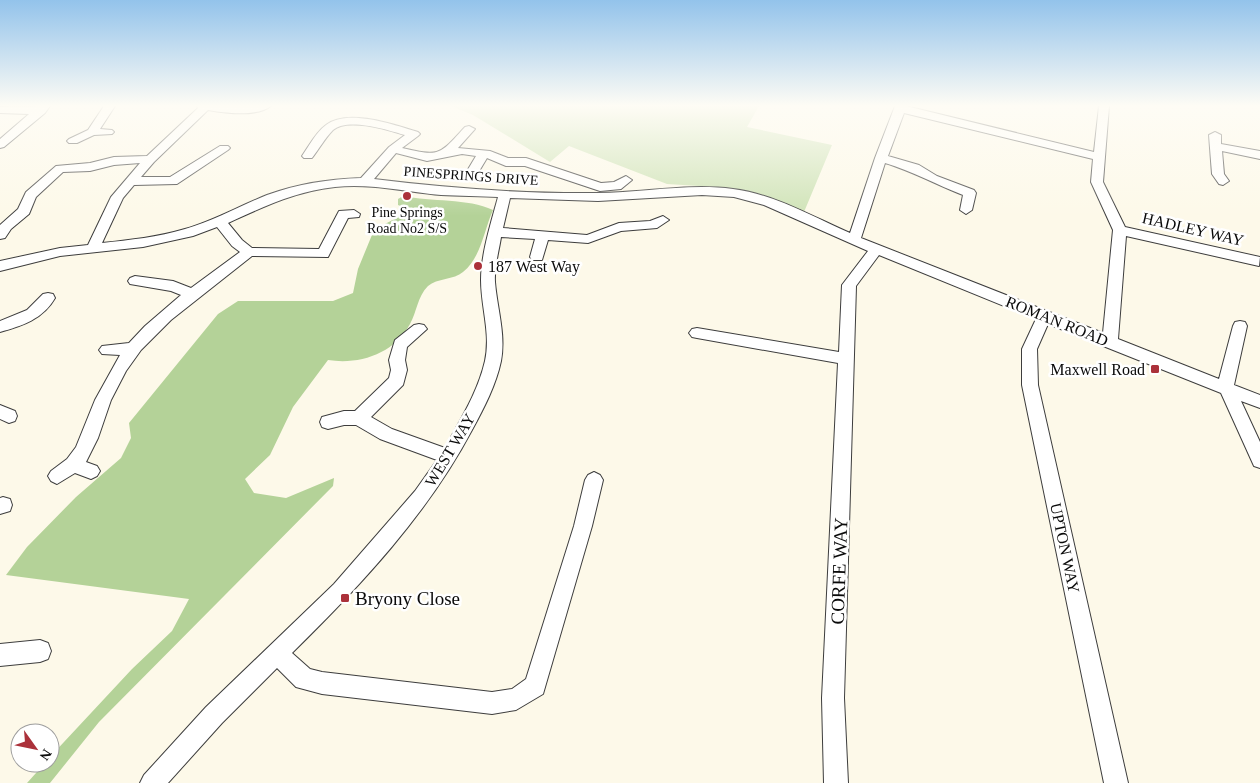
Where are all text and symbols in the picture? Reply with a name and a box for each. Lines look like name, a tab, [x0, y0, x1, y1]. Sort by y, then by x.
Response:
street label: PINESPRINGS DRIVE	[403, 164, 539, 188]
marker: Pine Springs Road No2 S/S	[401, 190, 413, 202]
place label: Pine Springs Road No2 S/S	[367, 205, 447, 236]
street label: HADLEY WAY	[1140, 209, 1246, 249]
place label: 187 West Way	[488, 258, 580, 276]
marker: 187 West Way	[472, 260, 484, 272]
street label: ROMAN ROAD	[1003, 293, 1111, 349]
place label: Maxwell Road	[1050, 361, 1145, 378]
marker: Maxwell Road	[1149, 363, 1161, 375]
street label: WEST WAY	[422, 410, 479, 489]
street label: UPTON WAY	[1047, 501, 1083, 595]
street label: CORFE WAY	[827, 517, 851, 625]
place label: Bryony Close	[355, 588, 460, 609]
marker: Bryony Close	[339, 592, 351, 604]
north arrow	[10, 723, 60, 773]
text: N	[36, 746, 55, 763]

